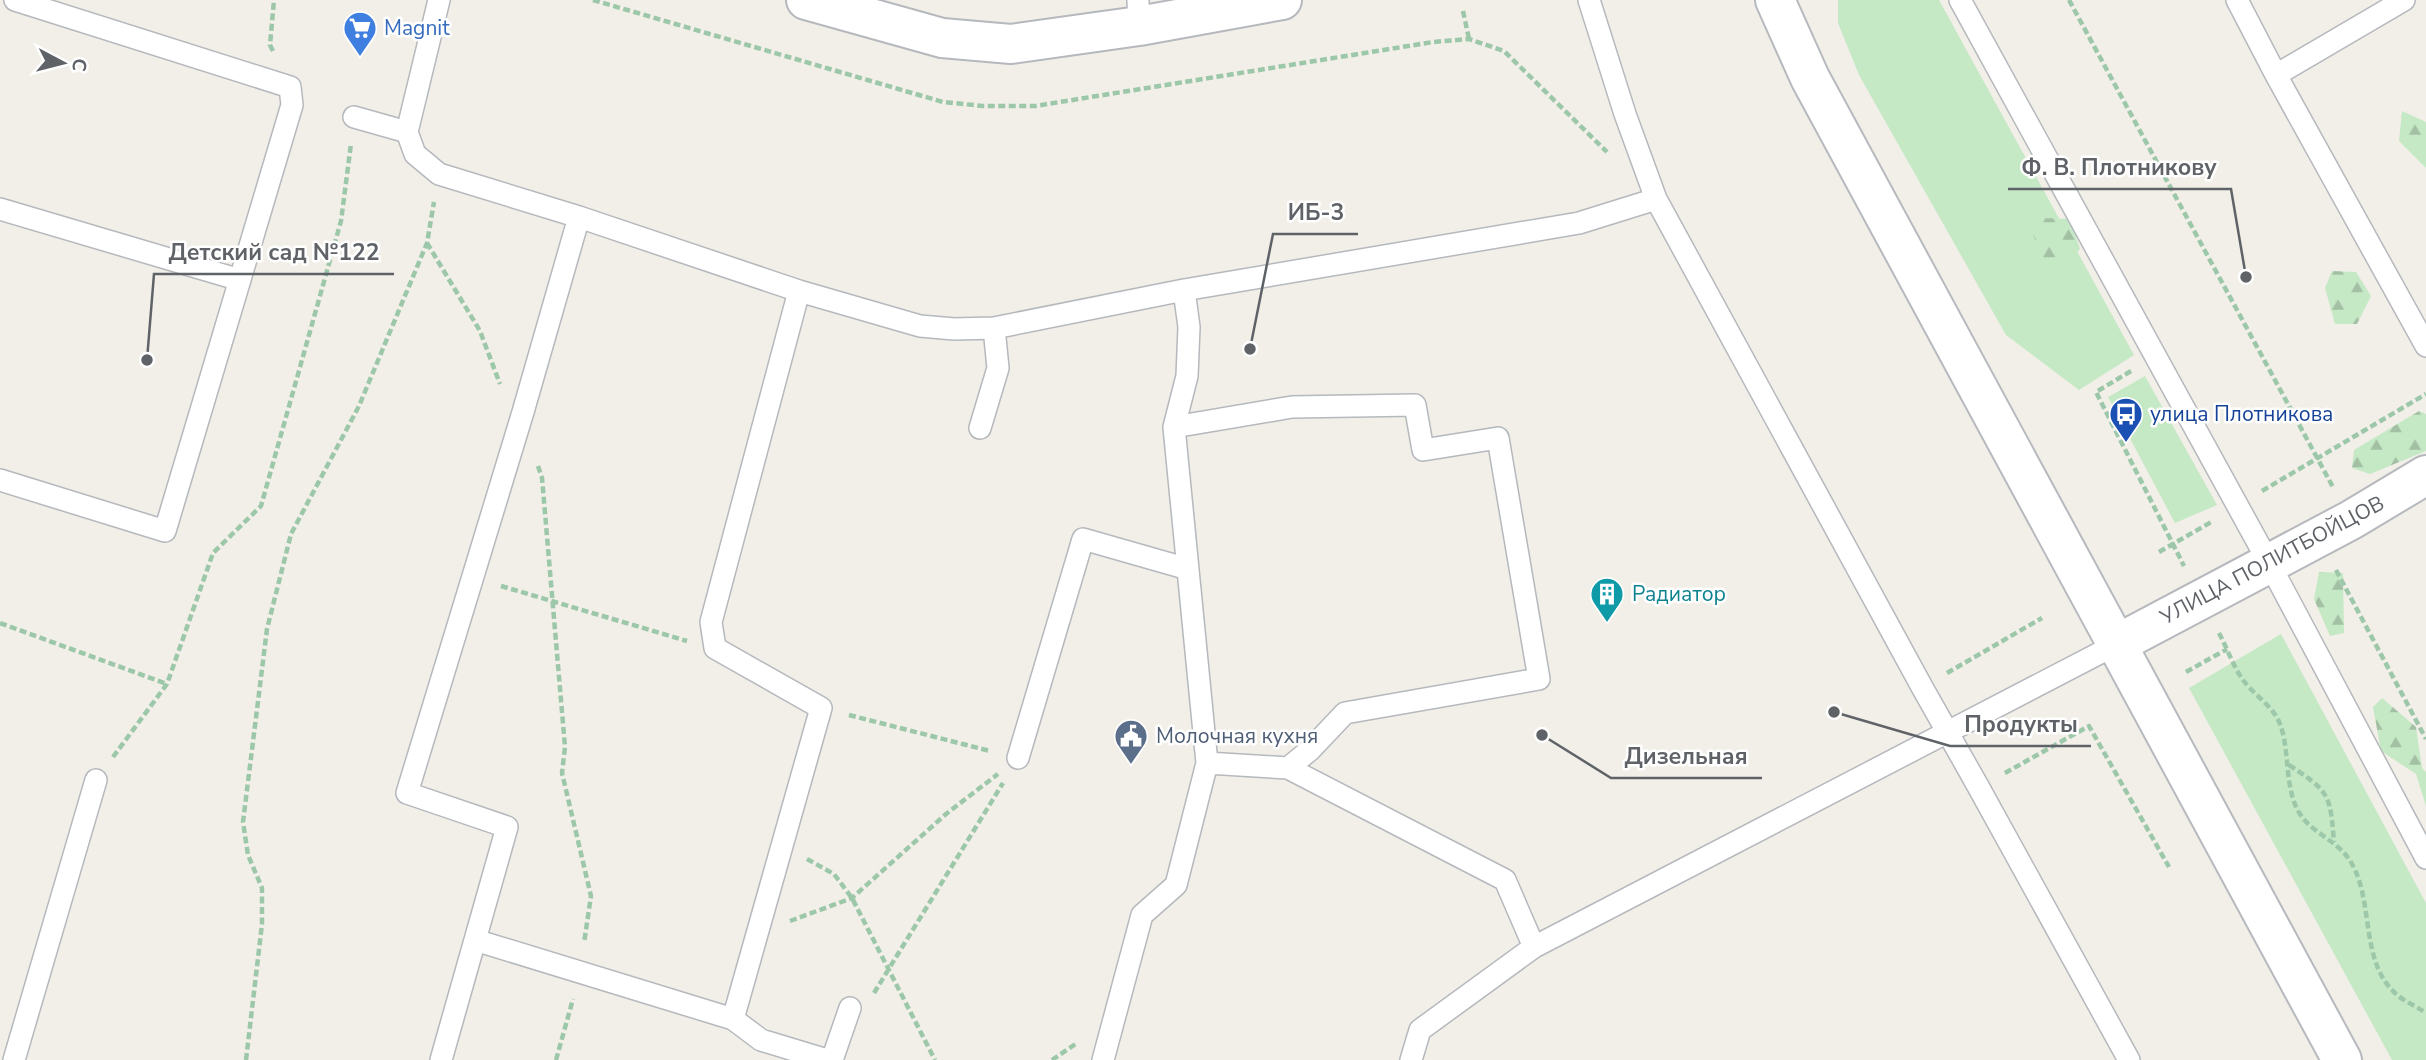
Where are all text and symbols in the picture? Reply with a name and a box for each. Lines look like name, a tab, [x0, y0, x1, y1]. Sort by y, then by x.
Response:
supermarket icon: Magnit	[341, 9, 379, 58]
place label: Magnit	[384, 14, 450, 42]
north arrow	[28, 28, 98, 98]
text: С	[65, 57, 93, 73]
callout: Ф. В. Плотникову	[2008, 145, 2231, 189]
text: Ф. В. Плотникову	[2021, 152, 2217, 183]
callout: ИБ-3	[1273, 190, 1358, 234]
text: ИБ-3	[1288, 197, 1344, 228]
callout: Детский сад №122	[154, 230, 394, 274]
text: Детский сад №122	[168, 237, 380, 268]
bus stop icon: улица Плотникова	[2107, 395, 2145, 444]
place label: улица Плотникова	[2150, 400, 2333, 428]
street label: УЛИЦА ПОЛИТБОЙЦОВ	[2154, 489, 2389, 632]
building icon: Радиатор	[1588, 575, 1626, 624]
place label: Радиатор	[1632, 580, 1726, 608]
callout: Продукты	[1950, 702, 2091, 746]
text: Продукты	[1964, 709, 2078, 740]
public building icon: Молочная кухня	[1112, 717, 1150, 766]
place label: Молочная кухня	[1156, 722, 1318, 750]
callout: Дизельная	[1611, 734, 1762, 778]
text: Дизельная	[1624, 741, 1748, 772]

